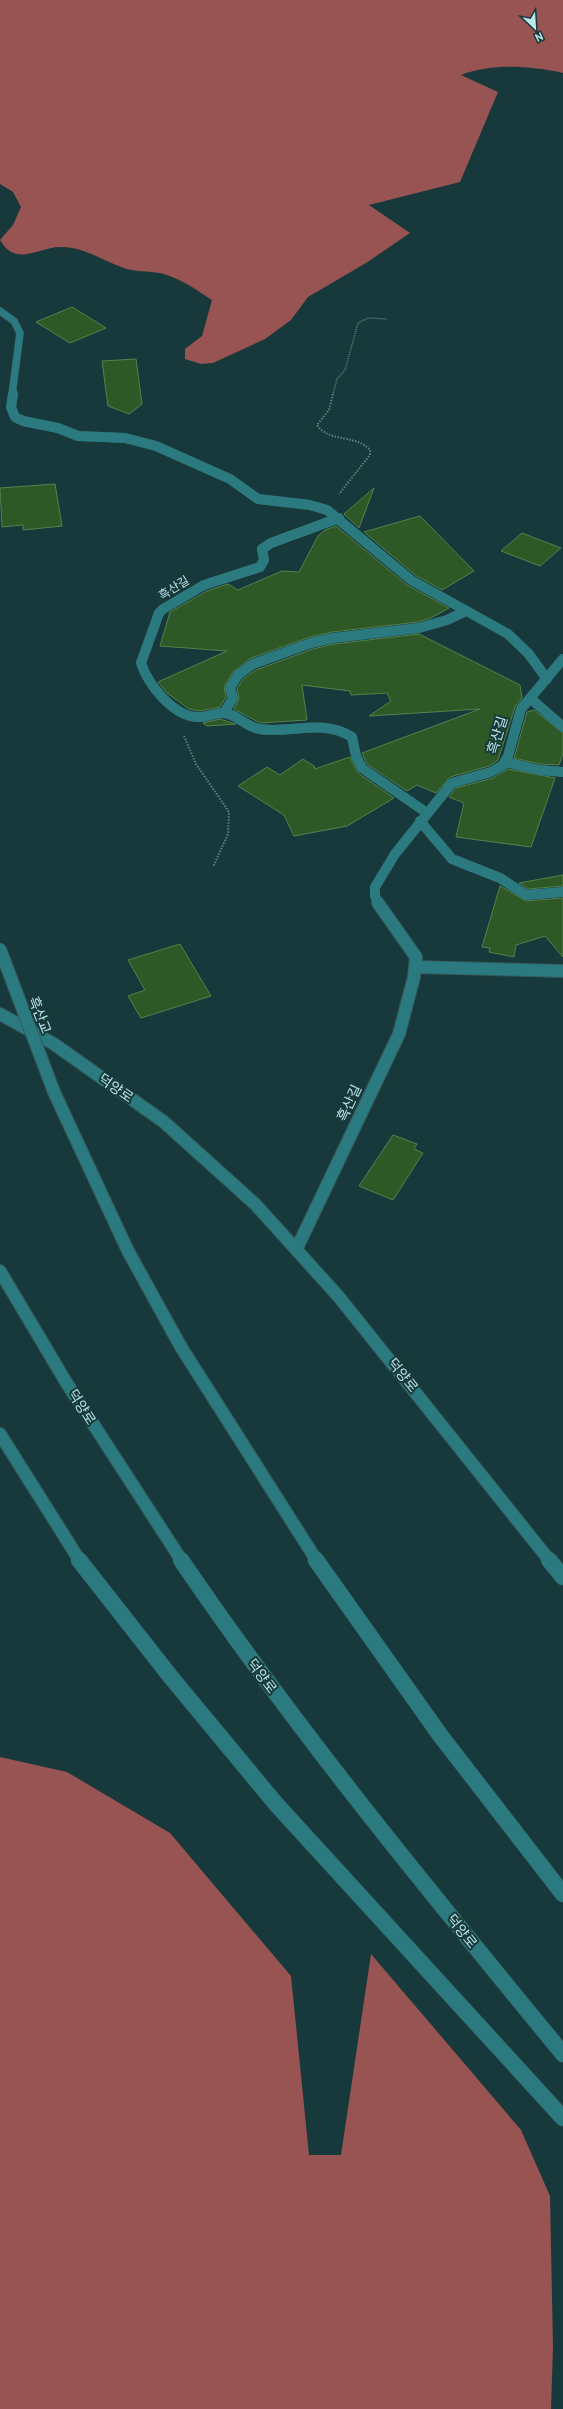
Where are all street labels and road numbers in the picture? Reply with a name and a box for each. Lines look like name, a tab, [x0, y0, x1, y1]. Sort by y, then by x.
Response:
street label: 흑산길	[156, 572, 192, 603]
street label: 흑산길	[483, 714, 511, 756]
street label: 흑산교	[25, 994, 55, 1036]
street label: 덕양로	[95, 1070, 137, 1107]
street label: 흑산길	[333, 1082, 365, 1124]
street label: 덕양로	[384, 1354, 422, 1396]
street label: 덕양로	[64, 1386, 100, 1428]
street label: 덕양로	[243, 1655, 281, 1697]
street label: 덕양로	[443, 1910, 481, 1952]

